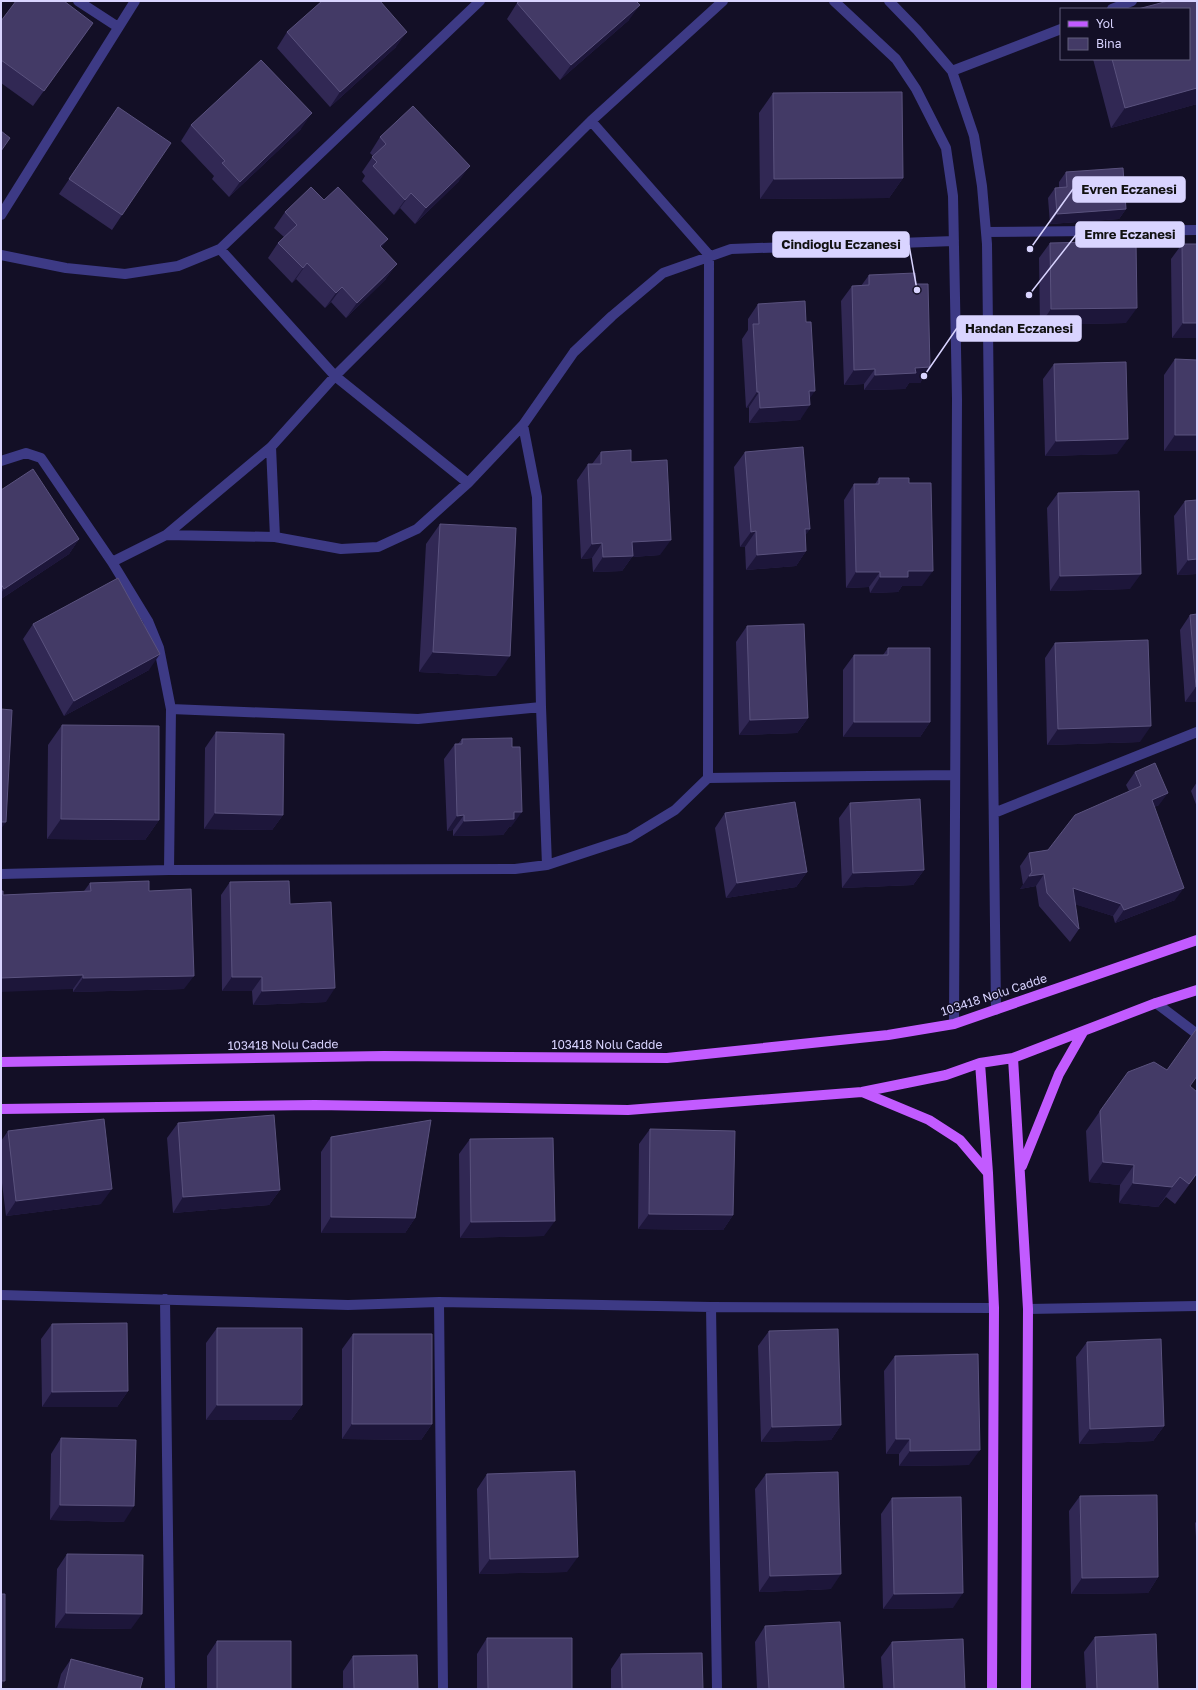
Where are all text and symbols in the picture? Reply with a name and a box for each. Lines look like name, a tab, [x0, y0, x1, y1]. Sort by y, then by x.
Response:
legend	[1060, 8, 1190, 60]
text: Yol	[1096, 16, 1114, 31]
text: Bina	[1096, 36, 1121, 51]
callout: Evren Eczanesi	[1073, 177, 1185, 202]
text: Evren Eczanesi	[1081, 181, 1177, 197]
callout: Emre Eczanesi	[1076, 222, 1184, 247]
text: Emre Eczanesi	[1084, 226, 1176, 242]
callout: Cindioğlu Eczanesi	[773, 232, 909, 257]
text: Cindioğlu Eczanesi	[781, 236, 901, 252]
callout: Handan Eczanesi	[957, 316, 1081, 341]
text: Handan Eczanesi	[965, 320, 1073, 336]
street label: 103418 Nolu Cadde	[939, 970, 1049, 1019]
street label: 103418 Nolu Cadde	[227, 1036, 339, 1053]
street label: 103418 Nolu Cadde	[552, 1037, 662, 1052]

